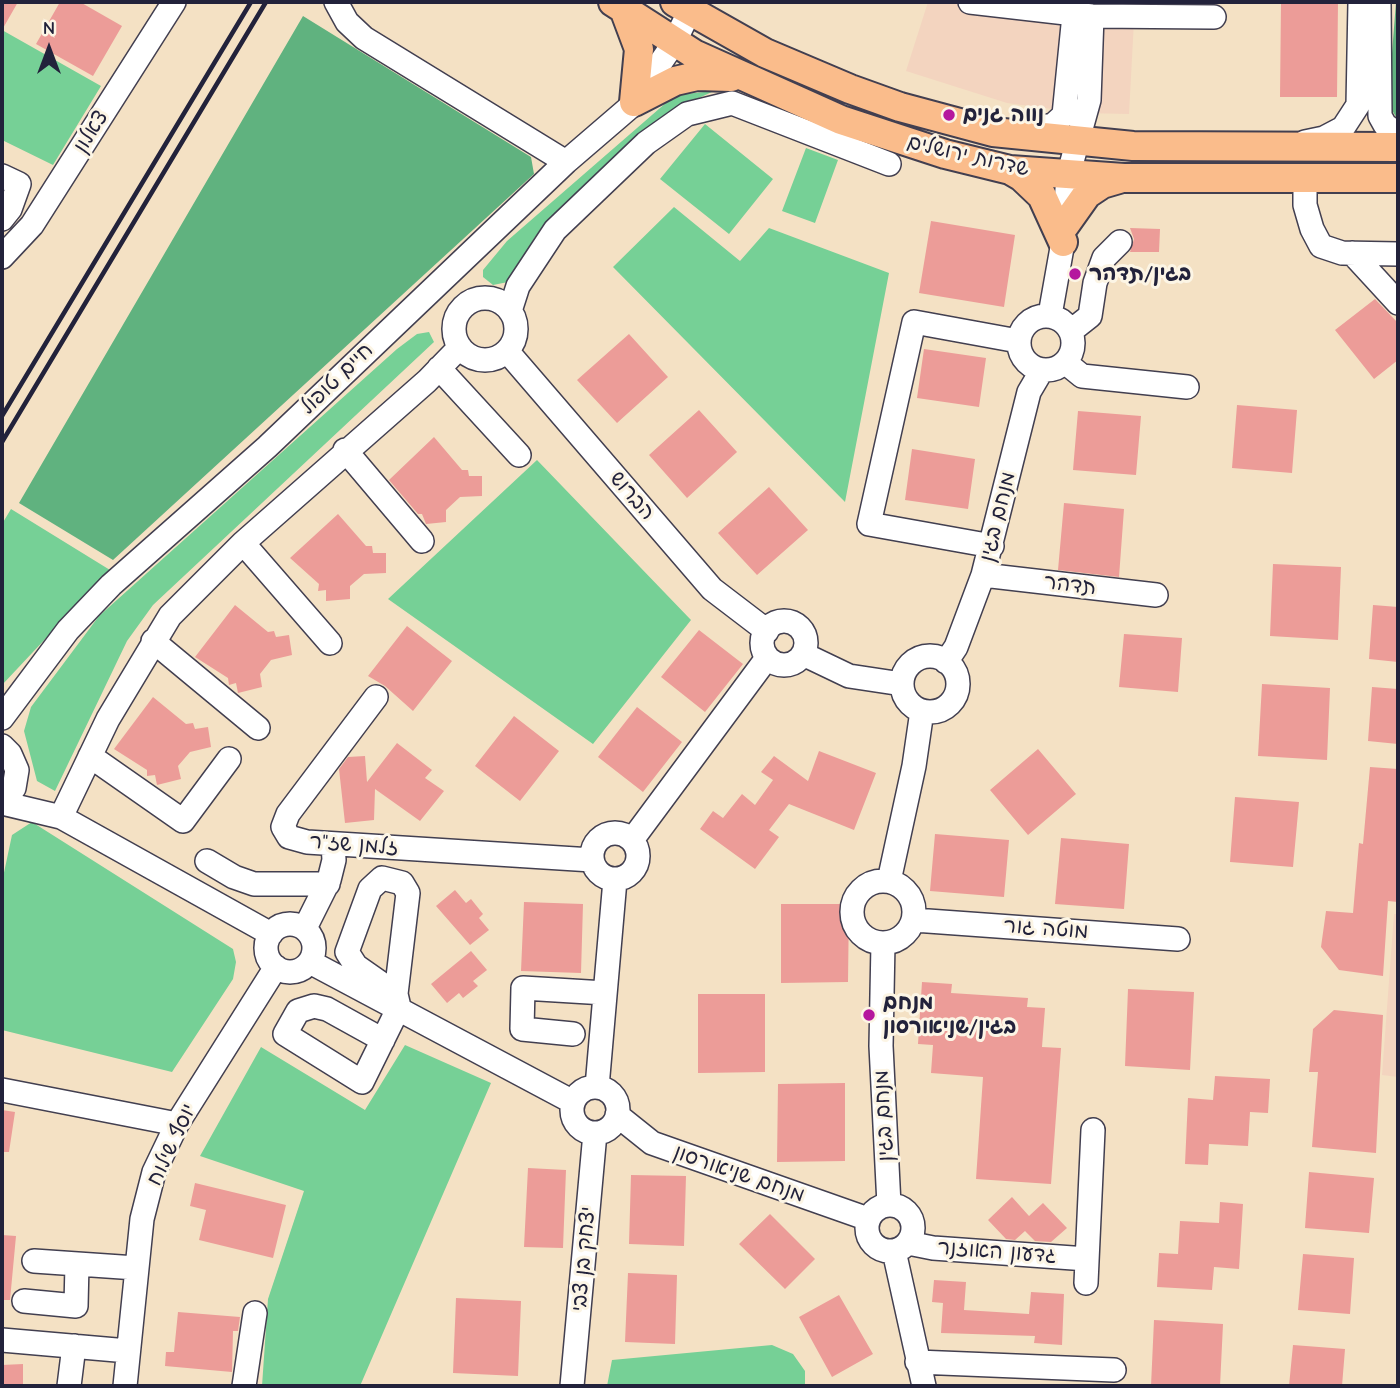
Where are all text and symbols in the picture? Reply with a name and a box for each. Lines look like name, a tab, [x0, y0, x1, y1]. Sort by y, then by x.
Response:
north arrow	[14, 14, 84, 84]
text: N	[43, 17, 55, 39]
place label: נווה גנים	[963, 102, 1044, 128]
street label: צאלון	[68, 106, 114, 158]
marker: נווה גנים	[941, 107, 957, 123]
street label: שדרות ירושלים	[905, 130, 1031, 182]
place label: בגין/תדהר	[1089, 261, 1191, 287]
marker: בגין/תדהר	[1067, 266, 1083, 282]
street label: חיים טופול	[295, 338, 379, 420]
street label: הברוש	[604, 466, 660, 526]
street label: מנחם בגין	[975, 469, 1021, 565]
street label: תדהר	[1042, 569, 1098, 601]
street label: זלמן שז"ר	[309, 829, 399, 861]
street label: מוטה גור	[1003, 913, 1089, 945]
place label: מנחם בגין/שניאורסון	[883, 990, 1016, 1040]
marker: מנחם בגין/שניאורסון	[861, 1007, 877, 1023]
street label: מנחם בגין	[869, 1070, 899, 1162]
street label: יוסף שילוח	[142, 1100, 202, 1190]
street label: מנחם שניאורסון	[670, 1140, 808, 1208]
street label: יצחק בן צבי	[567, 1206, 601, 1312]
street label: גדעון האוזנר	[937, 1235, 1057, 1269]

